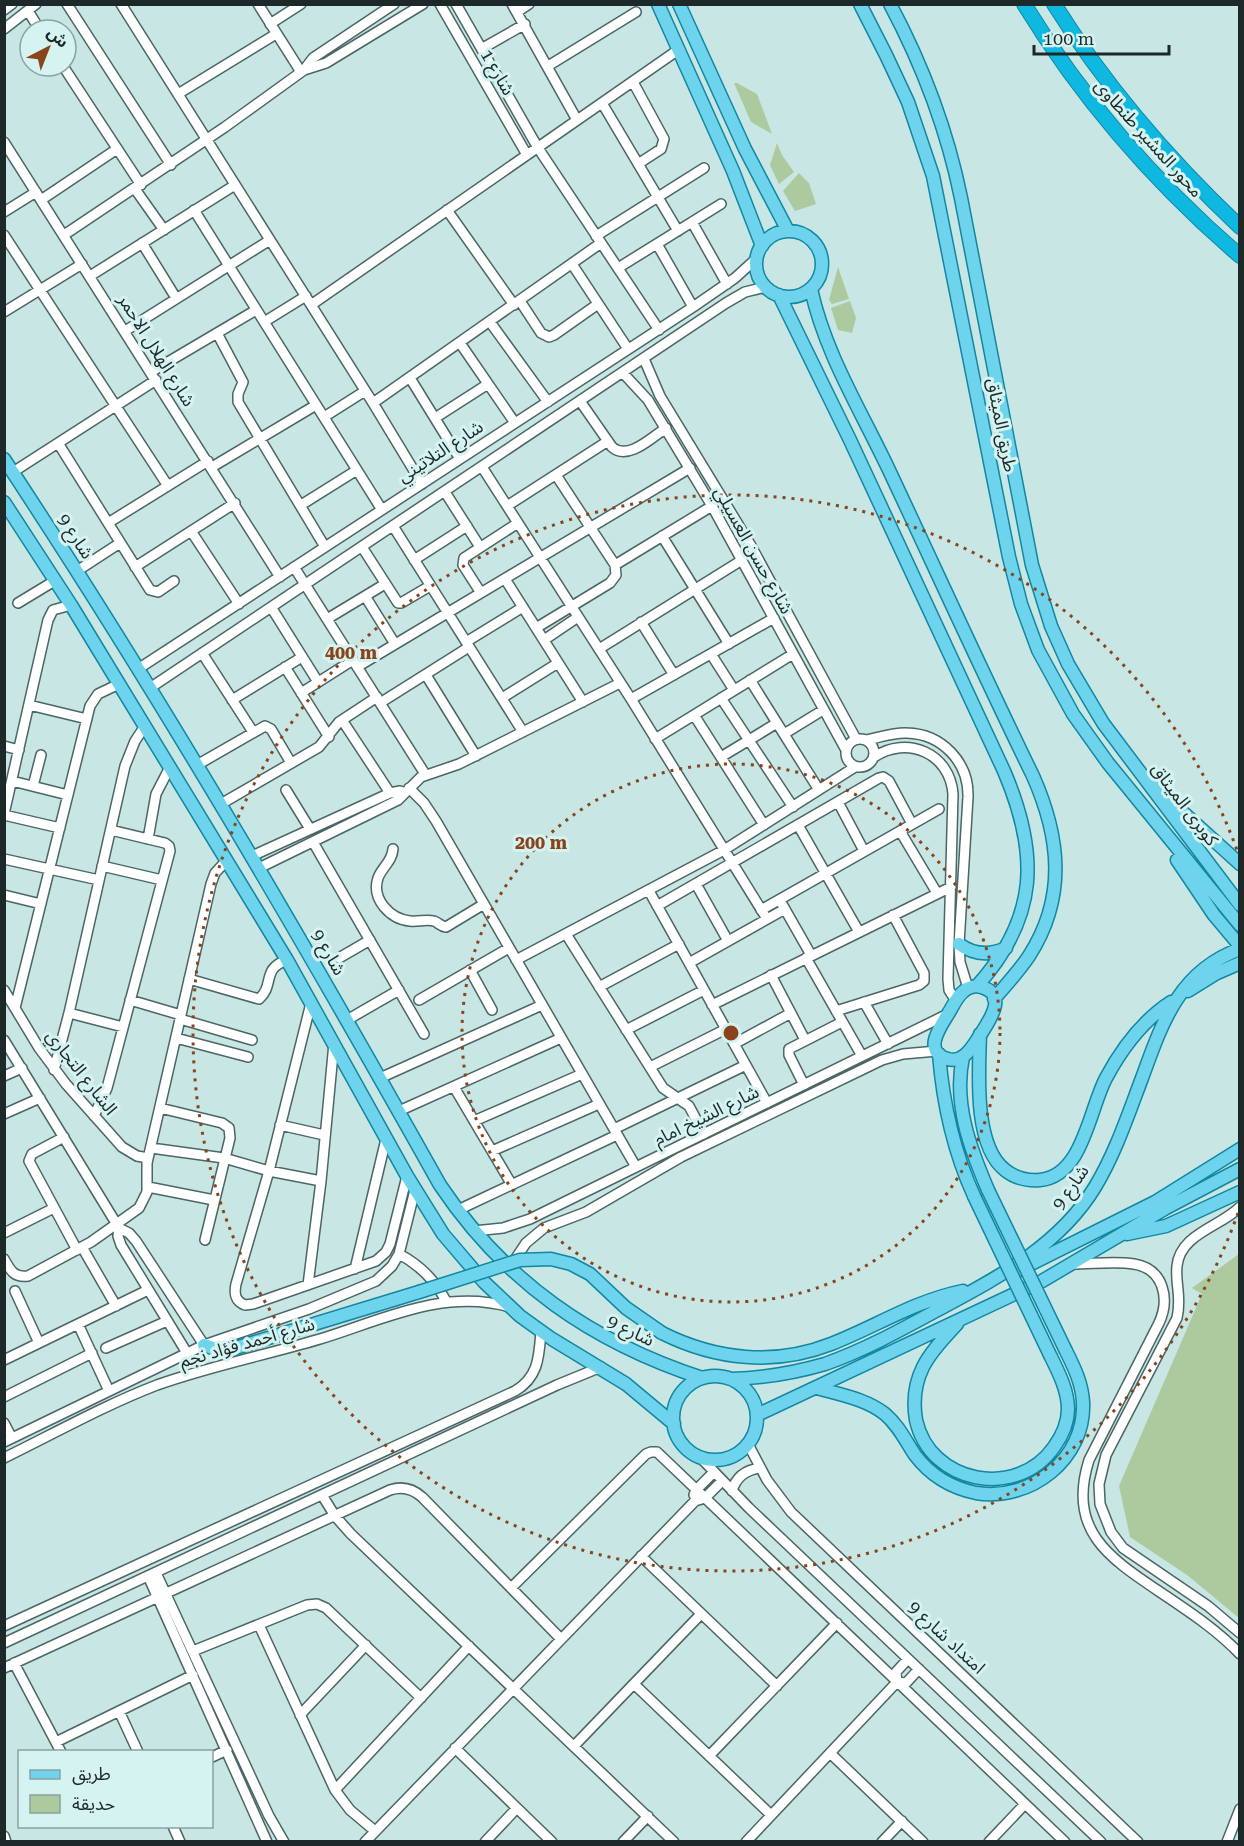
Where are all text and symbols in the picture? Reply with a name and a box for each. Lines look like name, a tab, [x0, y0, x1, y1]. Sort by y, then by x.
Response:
north arrow	[18, 18, 78, 78]
scale bar	[1034, 18, 1169, 56]
text: ش	[43, 23, 72, 52]
text: 100 m	[1043, 28, 1094, 49]
street label: شارع 1	[473, 45, 520, 101]
street label: محور المشير طنطاوى	[1090, 75, 1208, 202]
street label: شارع الهلال الاحمر	[110, 289, 200, 412]
street label: طريق الميثاق	[982, 376, 1021, 474]
street label: شارع التلاتيني	[393, 416, 489, 490]
street label: شارع حسن العسيلي	[707, 483, 798, 619]
street label: شارع 9	[50, 509, 98, 565]
text: 400 m	[325, 642, 378, 663]
street label: كوبرى الميثاق	[1146, 759, 1223, 851]
text: 200 m	[515, 832, 568, 853]
street label: شارع 9	[304, 925, 351, 981]
centre of rings	[721, 1023, 741, 1043]
street label: الشارع التجاري	[39, 1025, 122, 1121]
street label: شارع الشيخ امام	[650, 1080, 764, 1153]
street label: شارع 9	[1047, 1161, 1096, 1216]
street label: شارع 9	[602, 1310, 658, 1354]
street label: شارع أحمد فؤاد نجم	[177, 1312, 318, 1375]
street label: امتداد شارع 9	[902, 1596, 990, 1681]
legend	[18, 1750, 213, 1828]
text: طريق	[72, 1763, 111, 1785]
text: حديقة	[72, 1793, 115, 1814]

